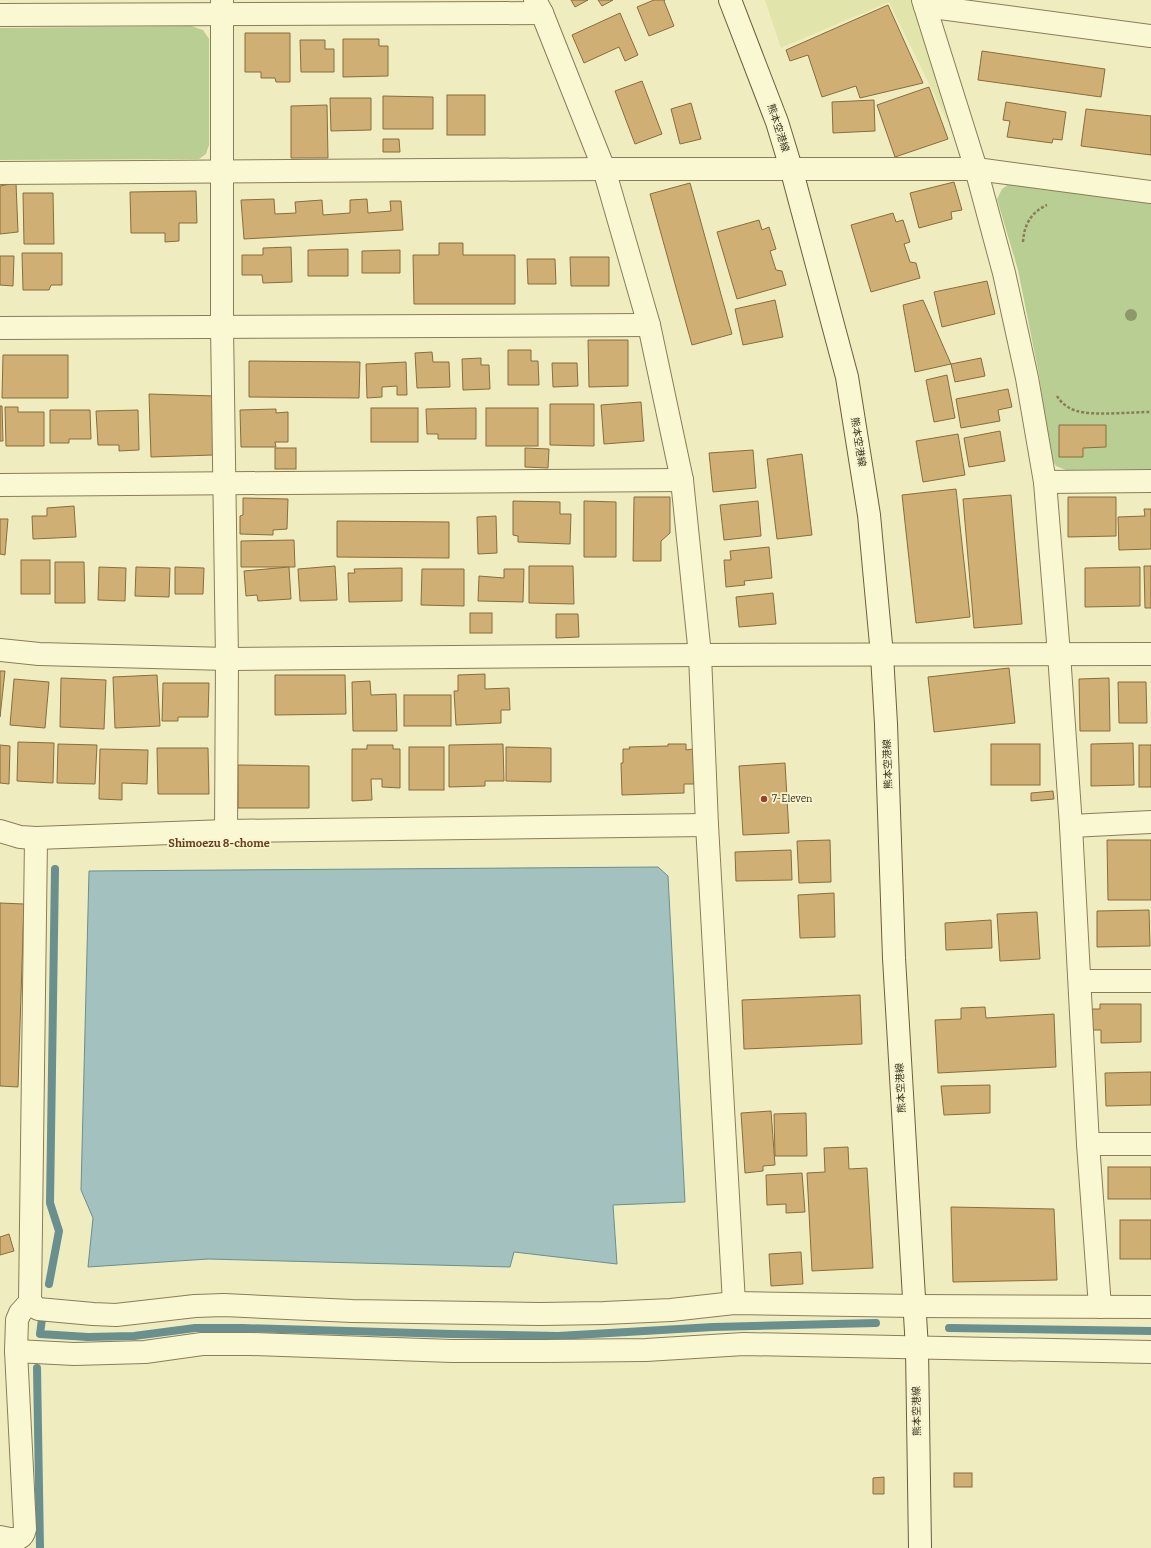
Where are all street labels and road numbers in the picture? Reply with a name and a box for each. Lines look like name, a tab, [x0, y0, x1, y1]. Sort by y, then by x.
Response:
street label: 熊本空港線	[765, 102, 791, 154]
street label: 熊本空港線	[848, 416, 868, 468]
street label: 熊本空港線	[881, 739, 895, 789]
street label: 熊本空港線	[894, 1063, 908, 1113]
street label: 熊本空港線	[911, 1386, 923, 1436]

